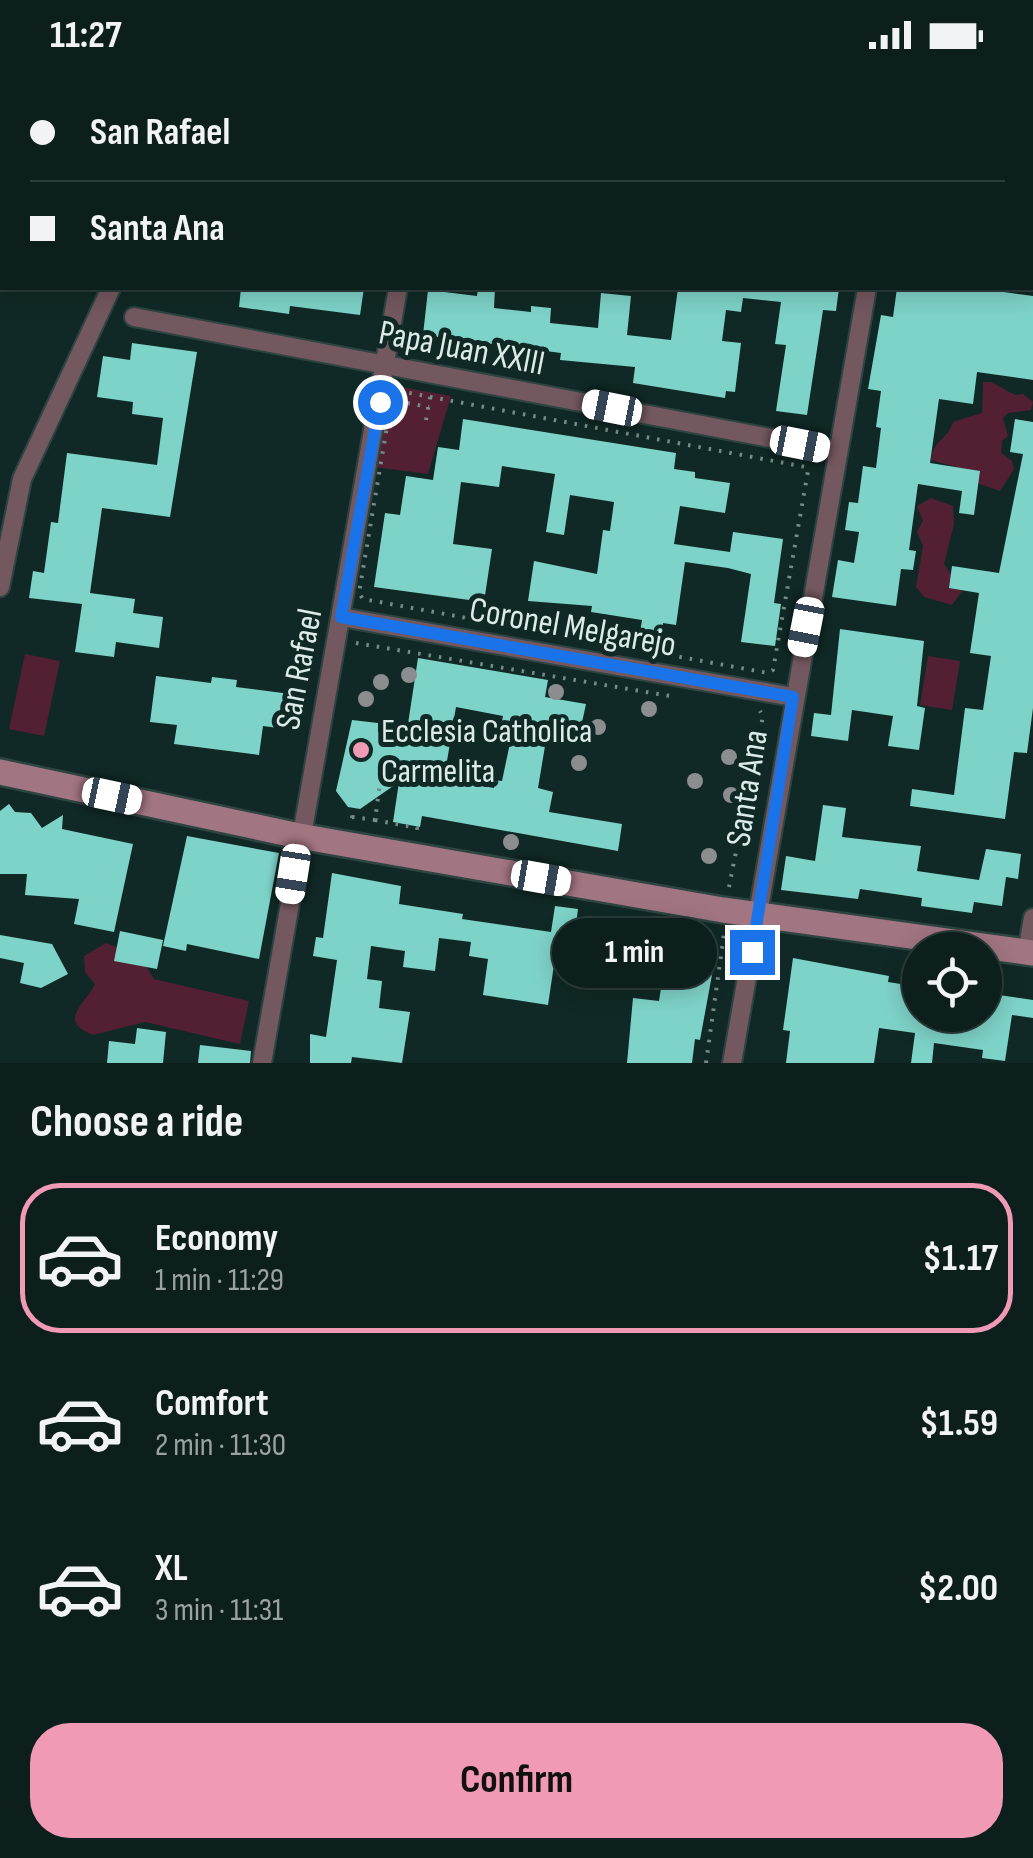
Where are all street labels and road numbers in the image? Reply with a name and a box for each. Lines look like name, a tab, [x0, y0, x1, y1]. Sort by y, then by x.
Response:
street label: Papa Juan XXIII	[375, 311, 548, 386]
street label: Coronel Melgarejo	[466, 588, 679, 667]
street label: San Rafael	[267, 605, 332, 733]
street label: Santa Ana	[717, 727, 778, 850]

